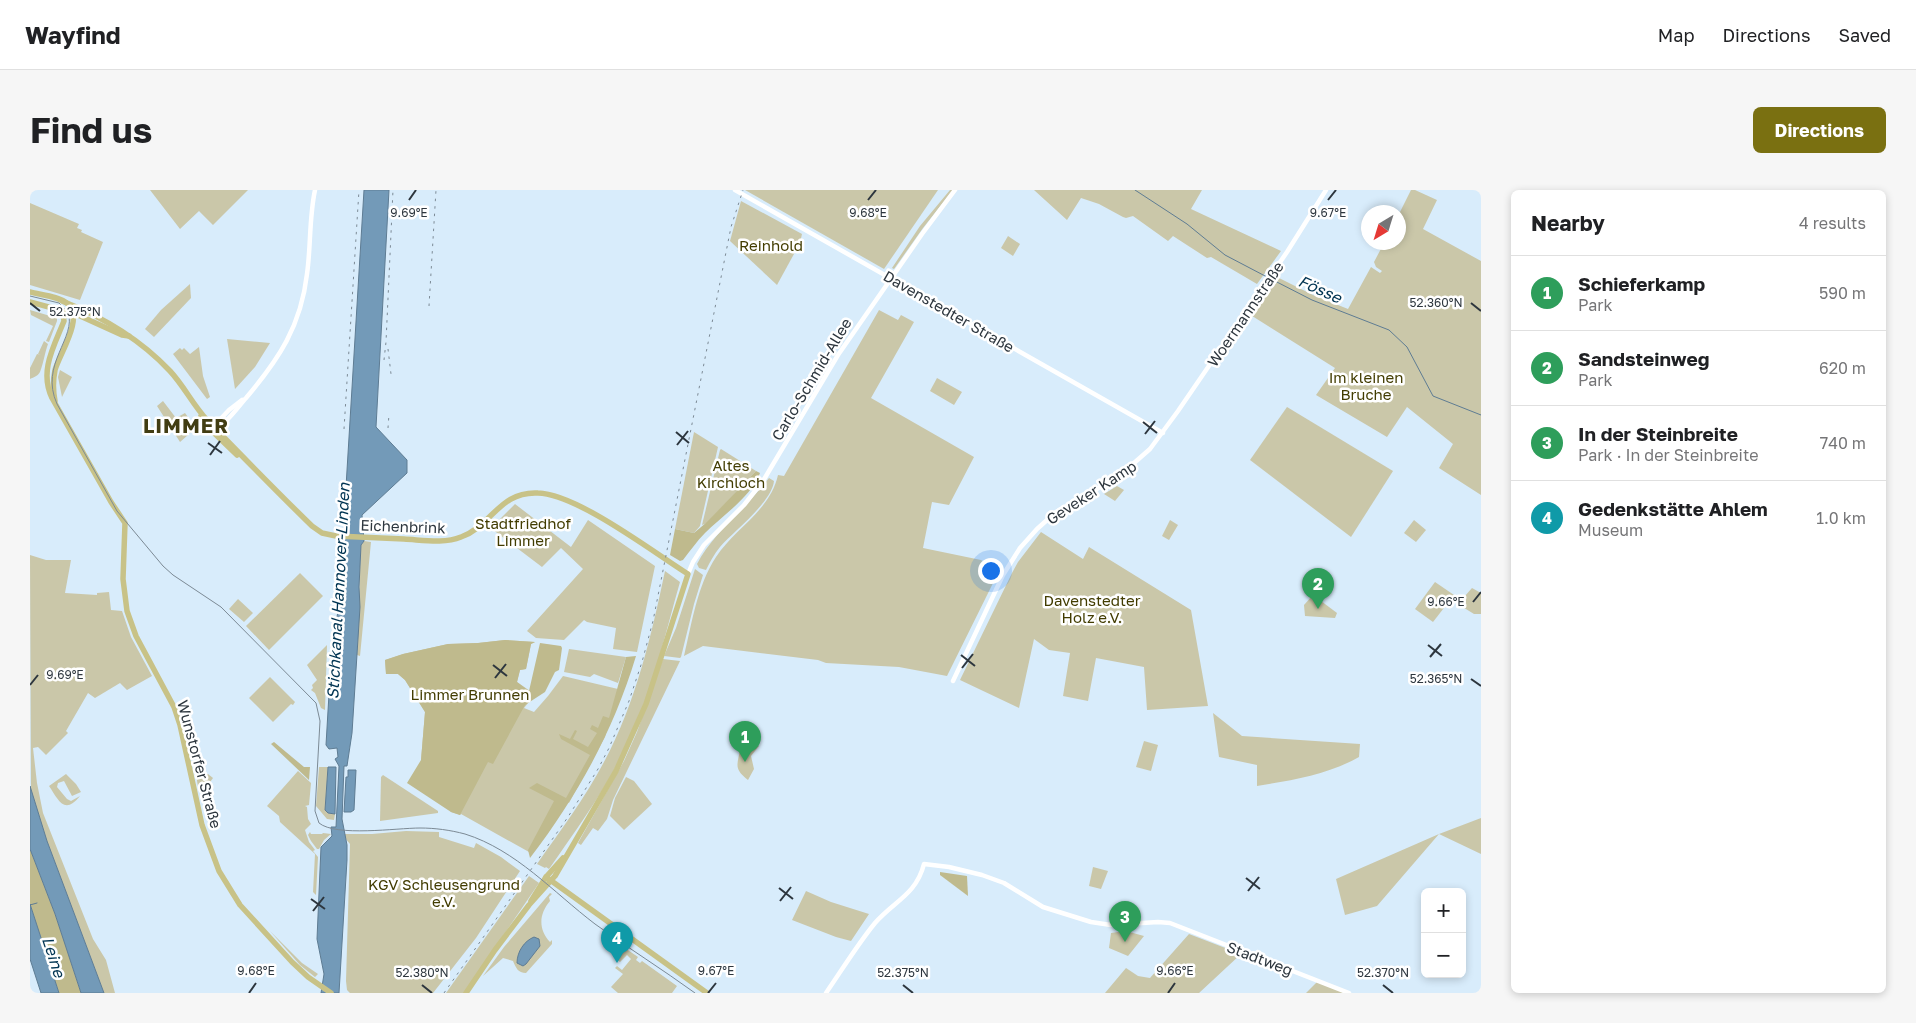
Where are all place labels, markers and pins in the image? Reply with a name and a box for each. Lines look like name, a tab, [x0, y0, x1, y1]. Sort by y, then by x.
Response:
pin: 2	[1302, 568, 1334, 609]
pin: 1	[729, 721, 761, 762]
pin: 3	[1109, 901, 1141, 942]
pin: 4	[601, 922, 633, 963]

